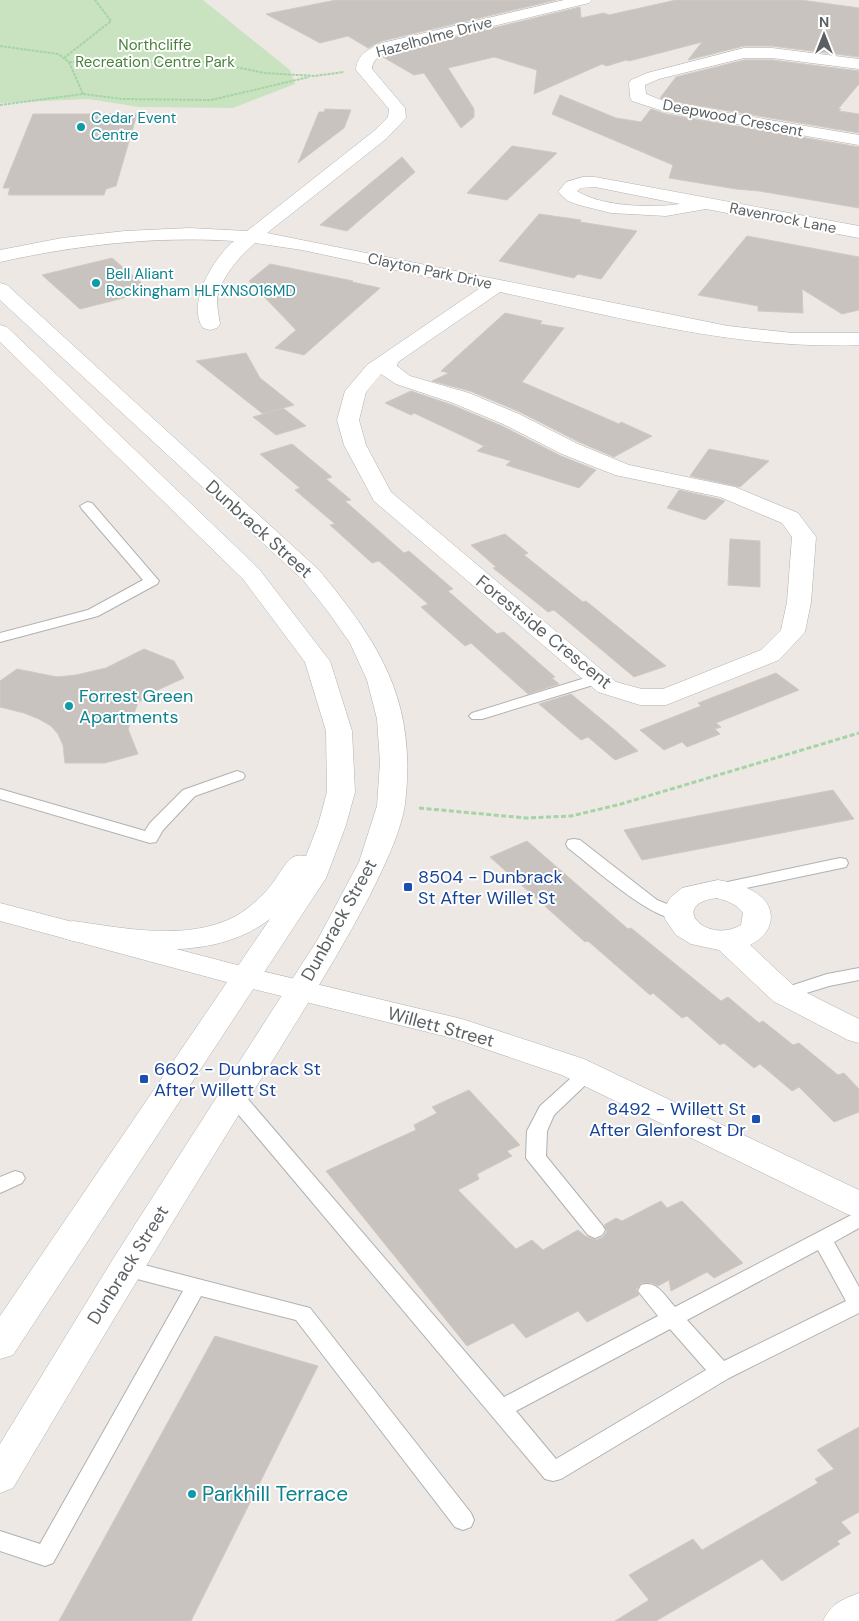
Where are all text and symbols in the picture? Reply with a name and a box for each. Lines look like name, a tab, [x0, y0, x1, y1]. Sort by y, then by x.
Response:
north arrow	[799, 10, 849, 60]
street label: Hazelholme Drive	[374, 12, 494, 62]
text: N	[819, 13, 829, 31]
park label: Northcliffe Recreation Centre Park	[75, 35, 235, 72]
street label: Deepwood Crescent	[661, 95, 805, 141]
place label: Cedar Event Centre	[91, 108, 177, 145]
marker: Cedar Event Centre	[75, 121, 87, 133]
street label: Ravenrock Lane	[728, 198, 838, 238]
street label: Clayton Park Drive	[366, 248, 494, 294]
place label: Bell Aliant Rockingham HLFXNS016MD	[106, 264, 296, 301]
marker: Bell Aliant Rockingham HLFXNS016MD	[90, 277, 102, 289]
street label: Dunbrack Street	[200, 475, 318, 583]
street label: Forestside Crescent	[471, 570, 617, 694]
place label: Forrest Green Apartments	[79, 684, 193, 729]
marker: Forrest Green Apartments	[63, 700, 75, 712]
street label: Dunbrack Street	[296, 855, 382, 985]
place label: 8504 - Dunbrack St After Willet St	[418, 865, 563, 910]
marker: 8504 - Dunbrack St After Willet St	[402, 881, 414, 893]
street label: Willett Street	[385, 1001, 497, 1053]
place label: 6602 - Dunbrack St After Willett St	[154, 1057, 321, 1102]
marker: 6602 - Dunbrack St After Willett St	[138, 1073, 150, 1085]
place label: 8492 - Willett St After Glenforest Dr	[589, 1097, 746, 1142]
marker: 8492 - Willett St After Glenforest Dr	[750, 1113, 762, 1125]
street label: Dunbrack Street	[82, 1201, 174, 1329]
place label: Parkhill Terrace	[202, 1480, 348, 1508]
marker: Parkhill Terrace	[186, 1488, 198, 1500]

